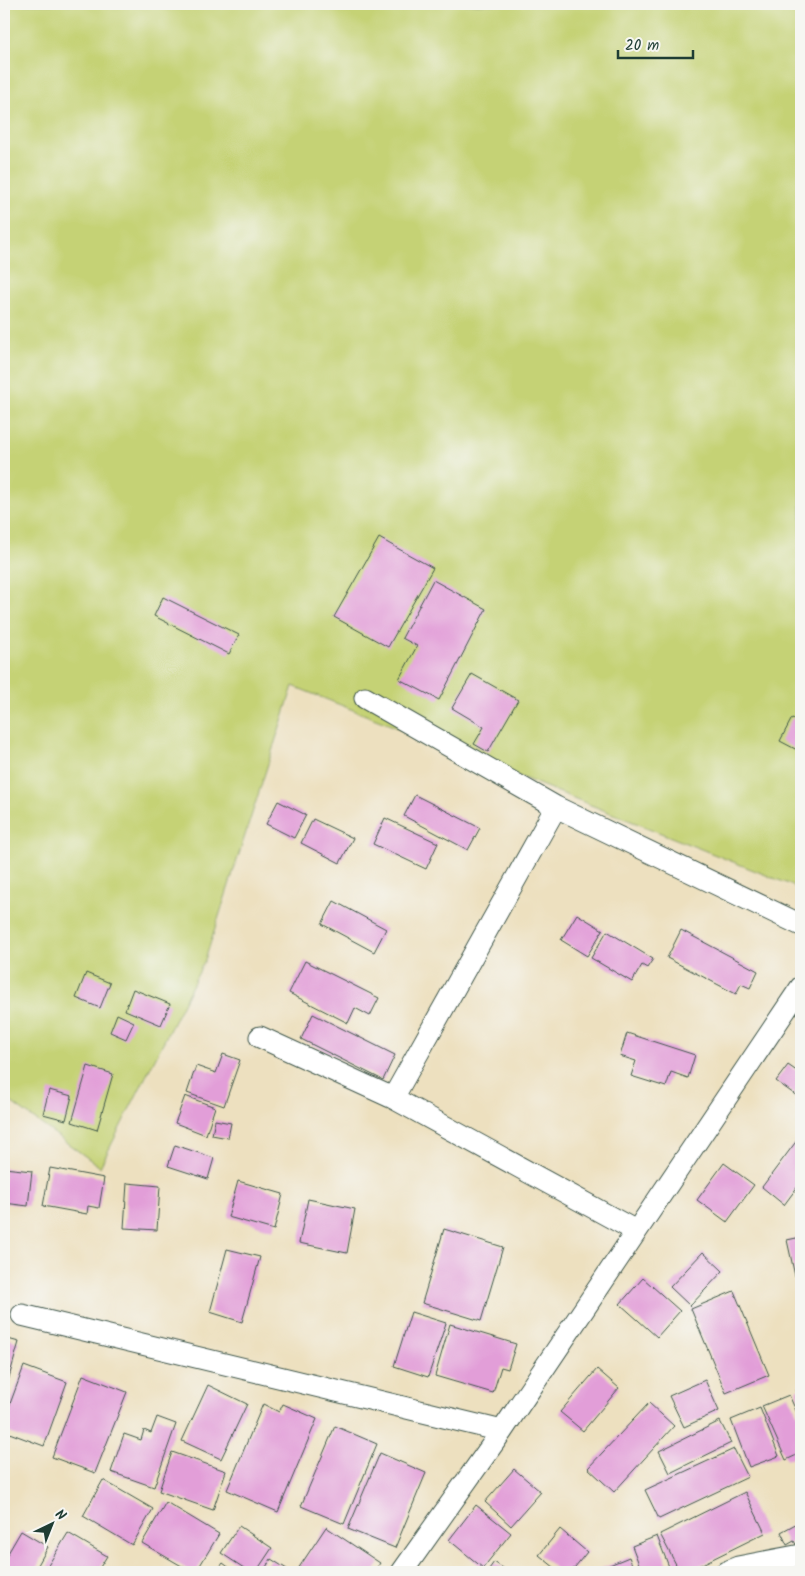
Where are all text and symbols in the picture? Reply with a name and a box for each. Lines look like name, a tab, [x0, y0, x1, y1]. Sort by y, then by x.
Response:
scale bar	[618, 28, 692, 60]
text: 20 m	[625, 34, 659, 58]
north arrow	[28, 1498, 78, 1548]
text: N	[49, 1504, 71, 1526]

